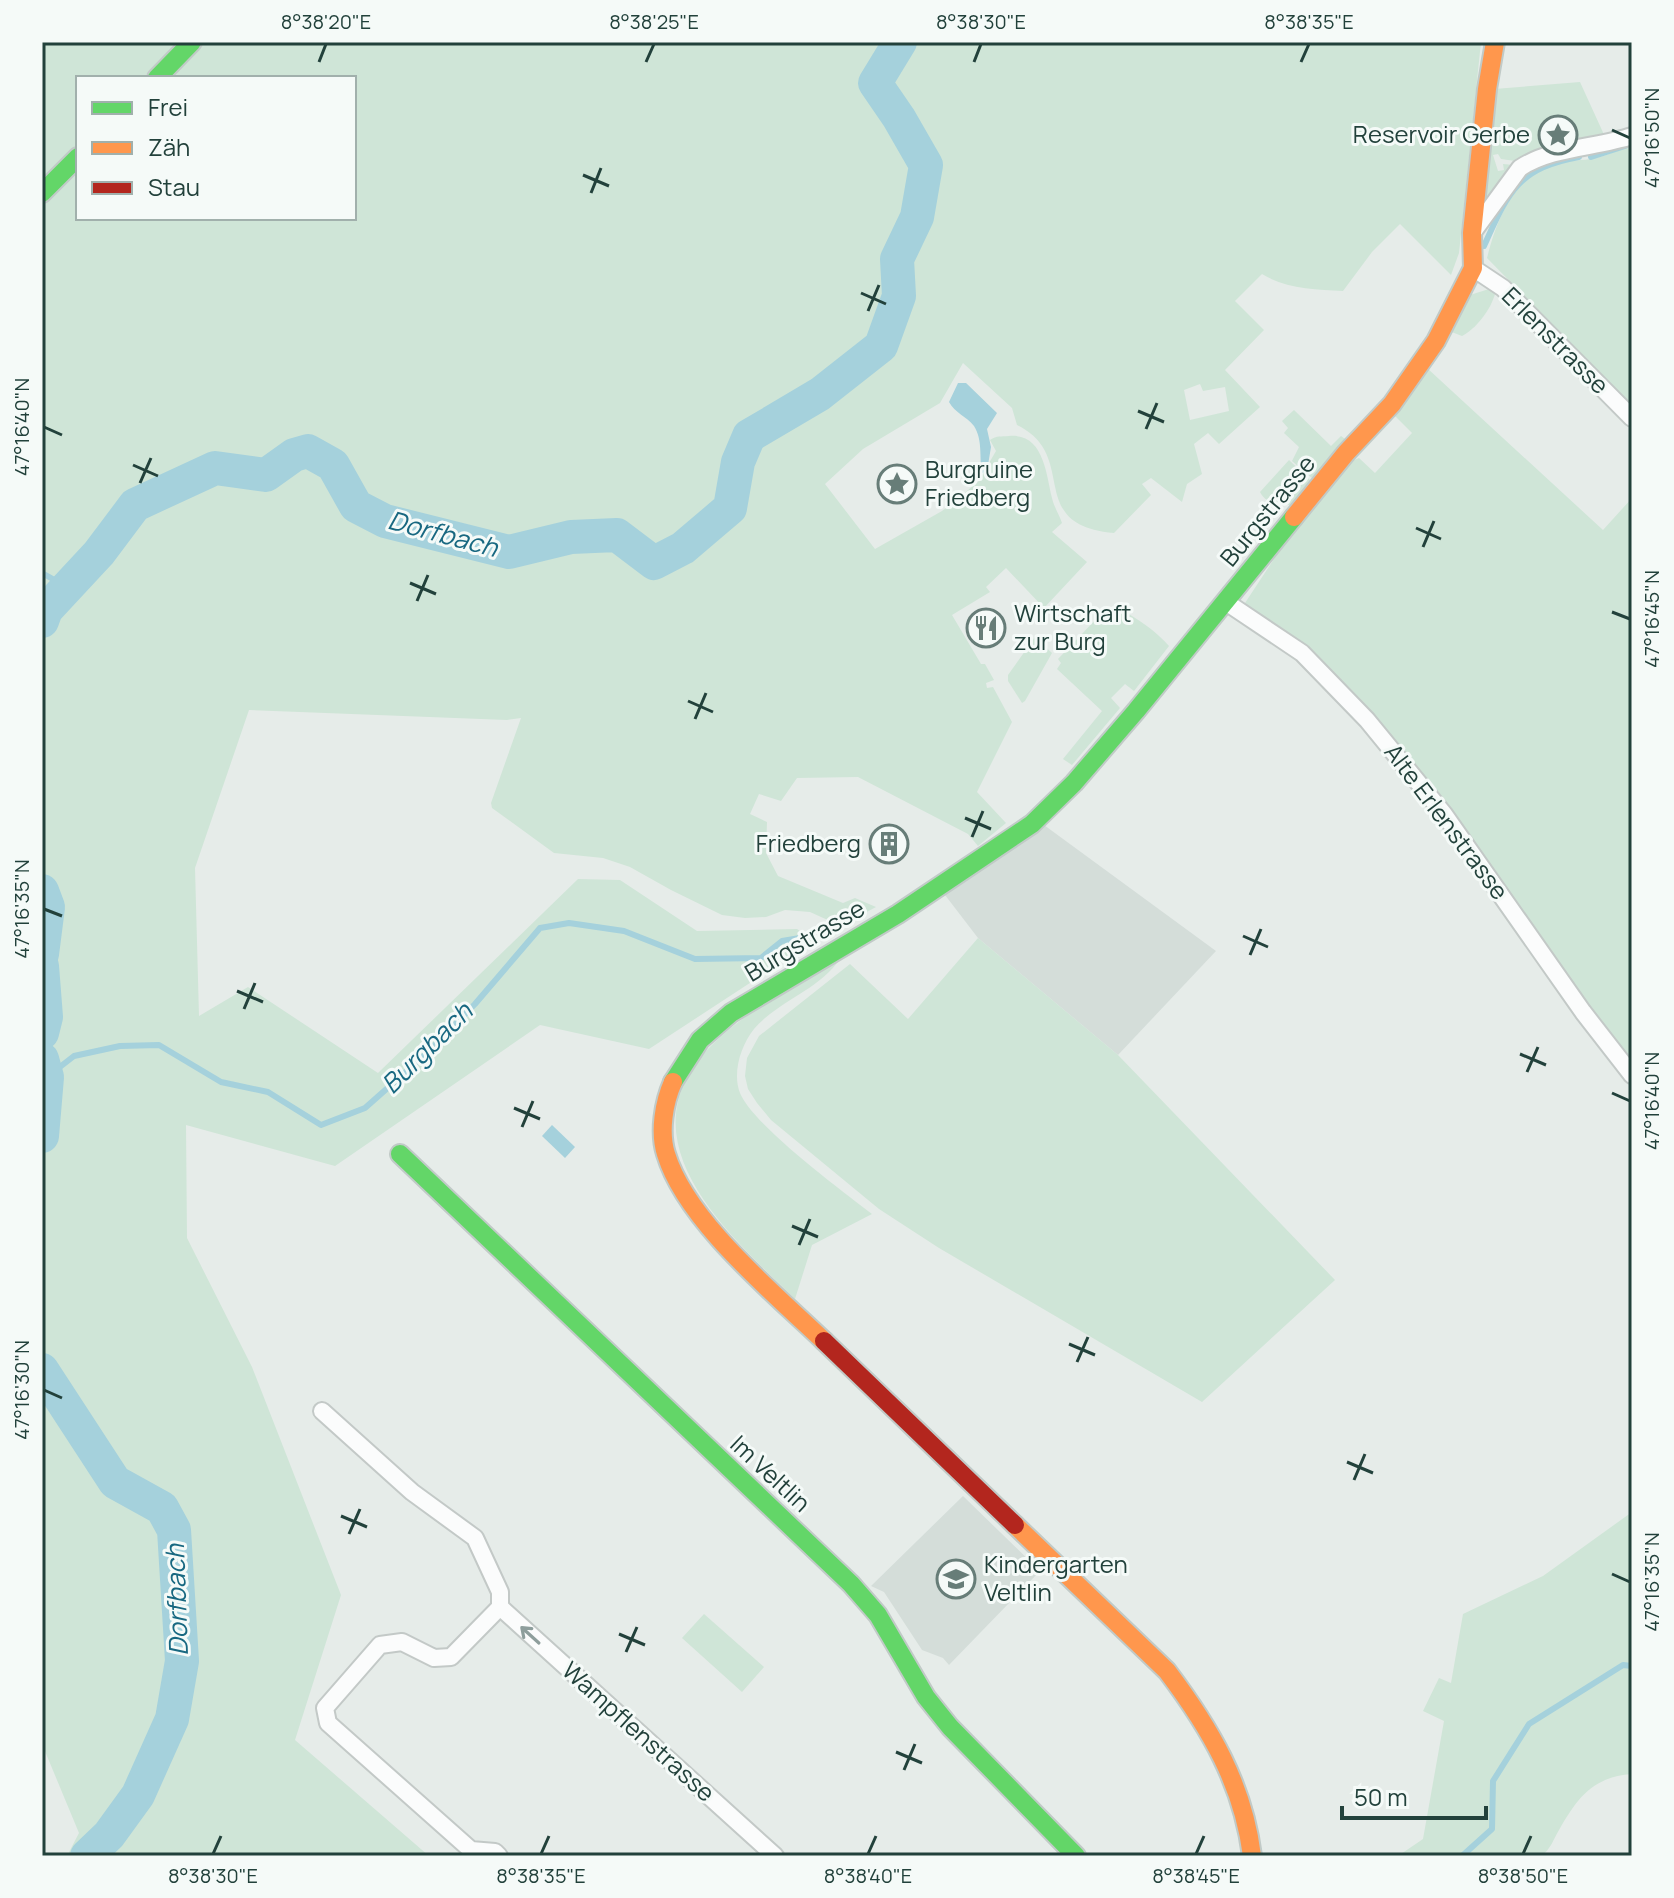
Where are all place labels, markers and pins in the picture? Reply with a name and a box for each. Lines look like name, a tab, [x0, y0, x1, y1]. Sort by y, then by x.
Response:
place icon: Reservoir Gerbe	[1537, 114, 1579, 156]
place label: Reservoir Gerbe	[1353, 117, 1530, 150]
place label: Burgruine Friedberg	[925, 452, 1033, 513]
place icon: Burgruine Friedberg	[876, 463, 918, 505]
place label: Wirtschaft zur Burg	[1014, 596, 1131, 657]
restaurant icon: Wirtschaft zur Burg	[965, 607, 1007, 649]
building icon: Friedberg	[868, 823, 910, 865]
place label: Friedberg	[756, 826, 861, 859]
place label: Kindergarten Veltlin	[984, 1547, 1128, 1608]
school or university icon: Kindergarten Veltlin	[935, 1558, 977, 1600]

